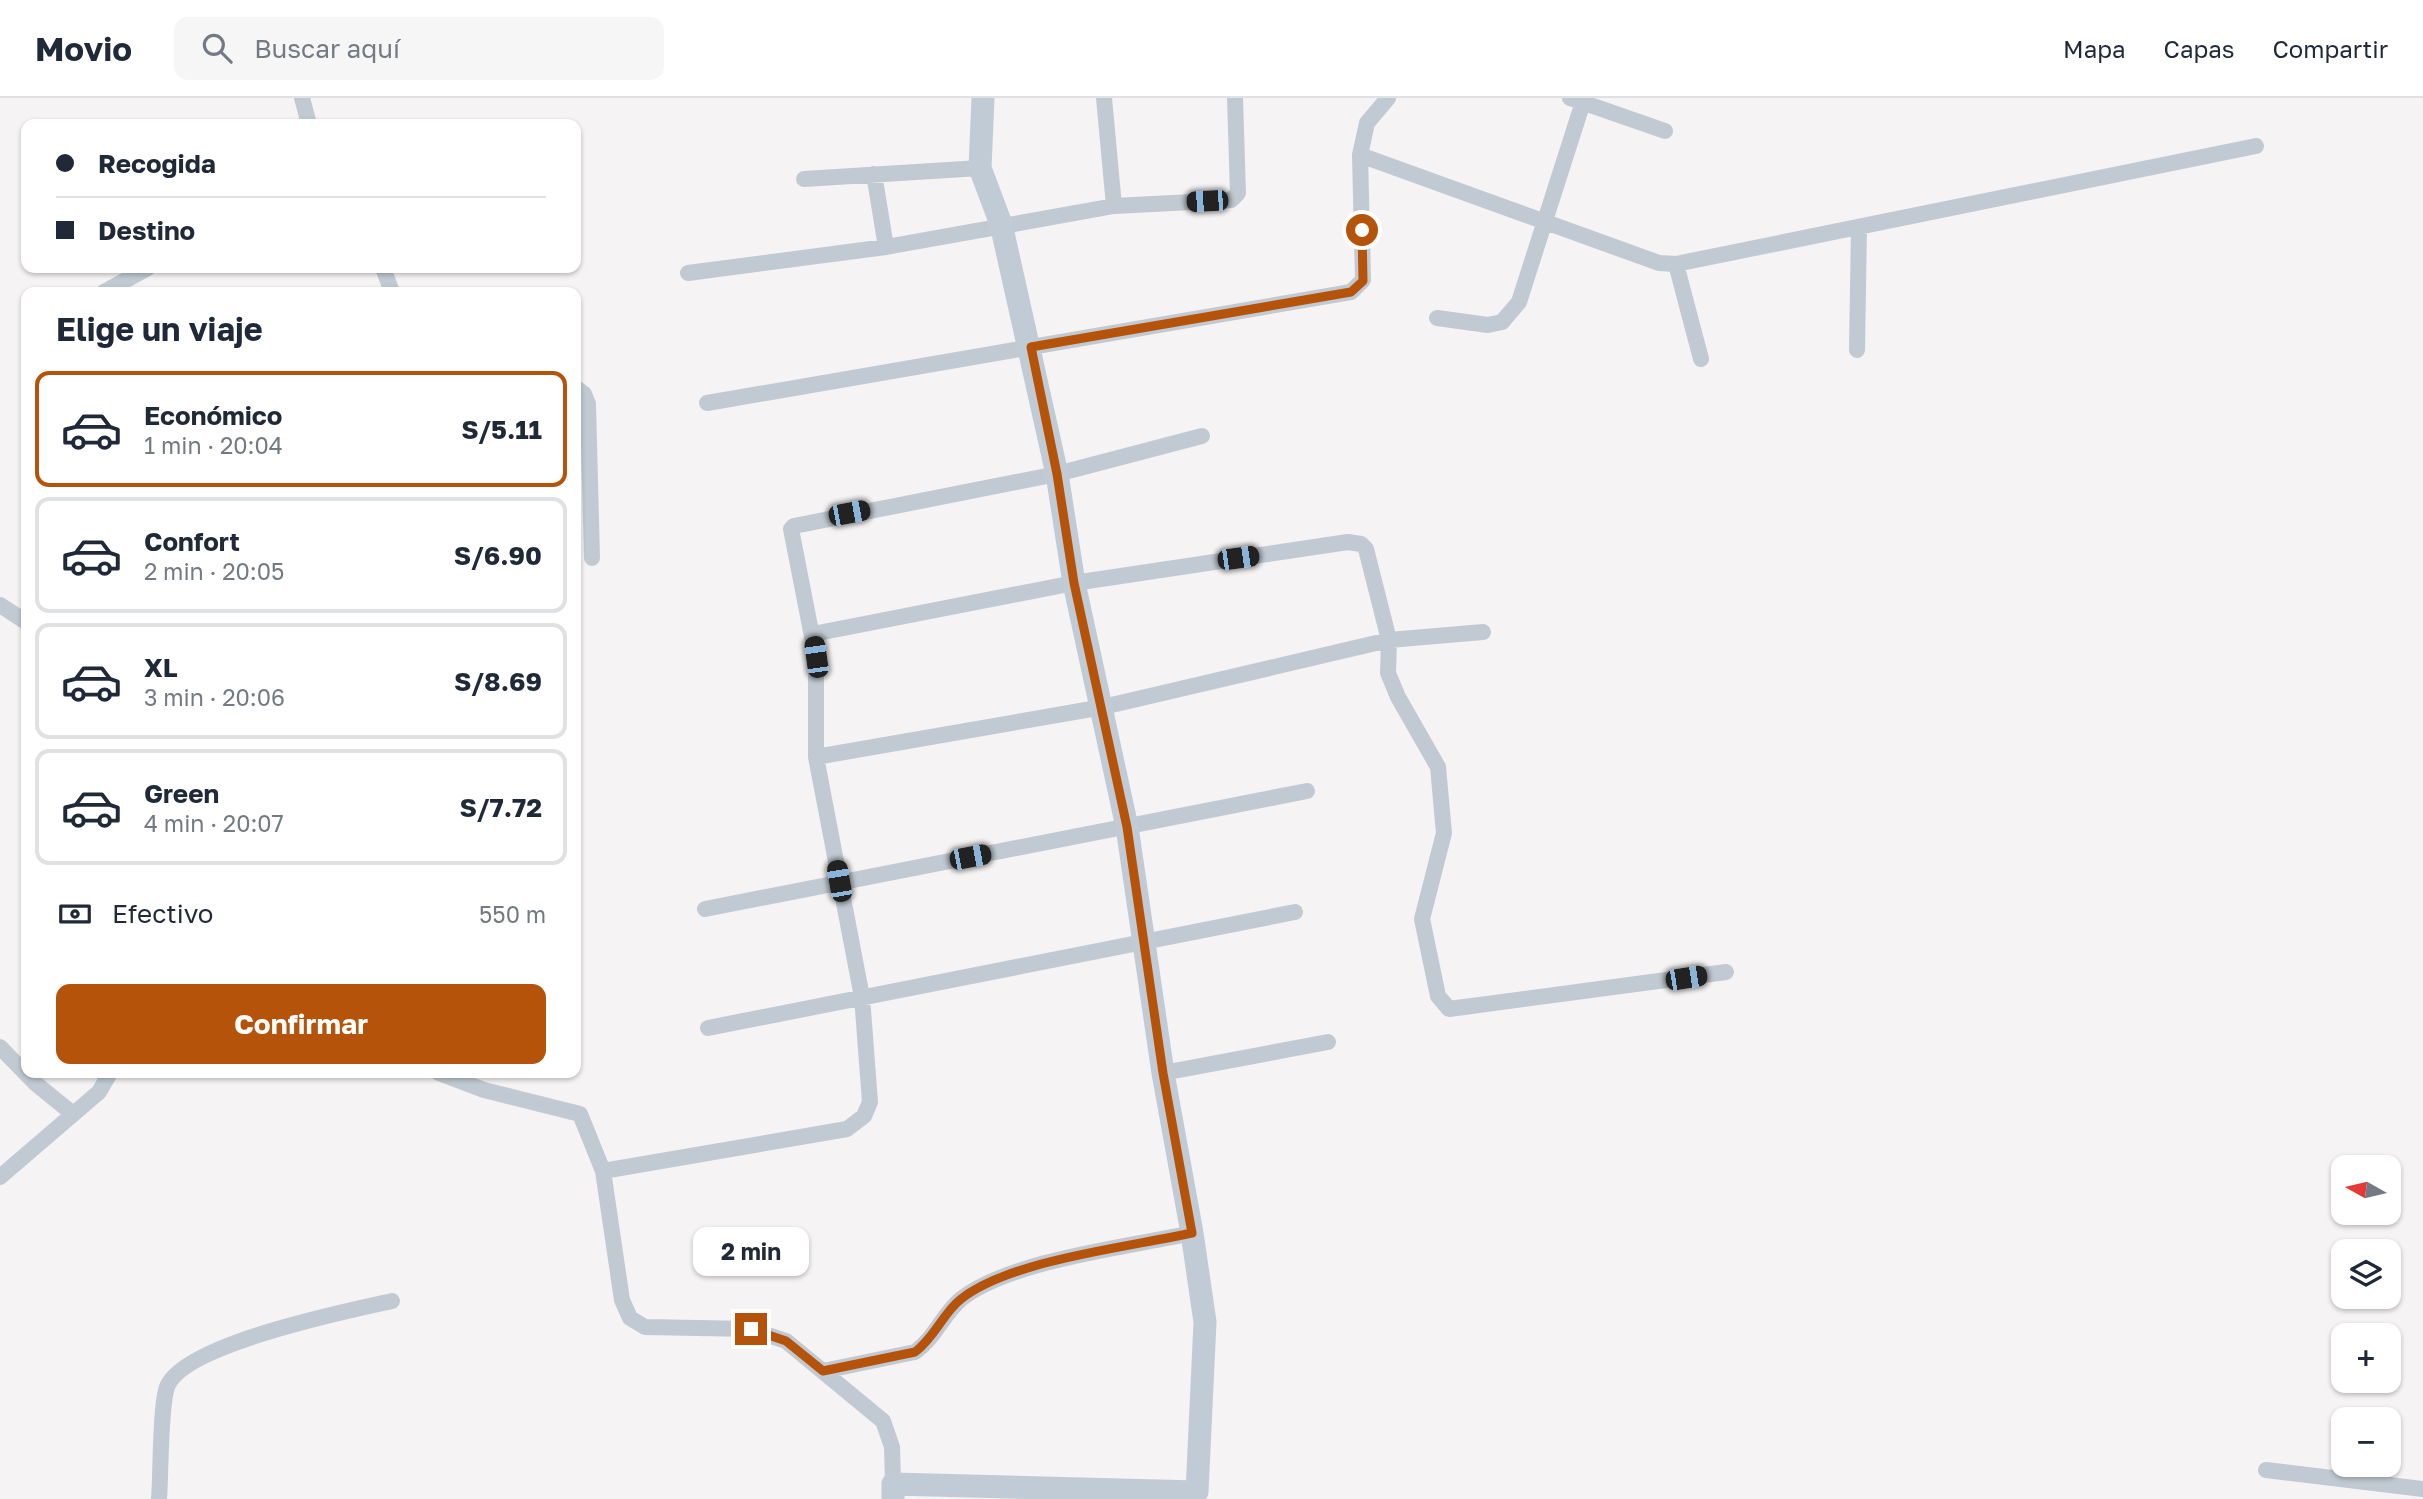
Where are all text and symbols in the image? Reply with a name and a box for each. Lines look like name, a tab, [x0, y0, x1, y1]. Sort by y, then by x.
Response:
search box	[174, 17, 664, 80]
text: Movio	[35, 29, 132, 68]
icon: search	[198, 29, 236, 67]
text: Buscar aquí	[254, 33, 400, 64]
text: Mapa	[2063, 34, 2126, 63]
text: Capas	[2164, 34, 2234, 63]
text: Compartir	[2272, 34, 2388, 63]
text: Recogida	[98, 148, 216, 179]
car	[1186, 189, 1229, 213]
route start	[1346, 214, 1378, 246]
text: Destino	[98, 215, 195, 246]
text: Elige un viaje	[56, 310, 263, 348]
icon: car	[60, 398, 123, 461]
text: Económico	[144, 400, 282, 431]
text: S/5.11	[461, 414, 542, 445]
text: 1 min · 20:04	[144, 431, 283, 459]
car	[827, 499, 872, 527]
icon: car	[60, 524, 123, 587]
text: Confort	[144, 526, 240, 557]
text: S/6.90	[454, 540, 542, 571]
car	[1216, 545, 1261, 571]
text: 2 min · 20:05	[144, 557, 284, 585]
car	[803, 635, 830, 679]
icon: car	[60, 650, 123, 713]
text: XL	[144, 652, 178, 683]
text: S/8.69	[454, 666, 542, 697]
text: 3 min · 20:06	[144, 683, 285, 711]
icon: car	[60, 776, 123, 839]
text: Green	[144, 778, 219, 809]
text: S/7.72	[460, 792, 542, 823]
text: 4 min · 20:07	[144, 809, 284, 837]
car	[948, 843, 993, 871]
car	[826, 858, 853, 904]
icon: cash	[56, 895, 94, 933]
text: Efectivo	[112, 898, 213, 929]
text: 550 m	[479, 900, 546, 928]
car	[1664, 964, 1709, 992]
button: Confirmar	[56, 984, 546, 1064]
north arrow	[2331, 1155, 2401, 1225]
map controls	[2331, 1155, 2401, 1477]
callout: 2 min	[693, 1228, 809, 1276]
text: 2 min	[721, 1237, 781, 1265]
button: layers	[2331, 1239, 2401, 1309]
route end	[735, 1313, 767, 1345]
button: +	[2331, 1323, 2401, 1393]
button: −	[2331, 1407, 2401, 1477]

